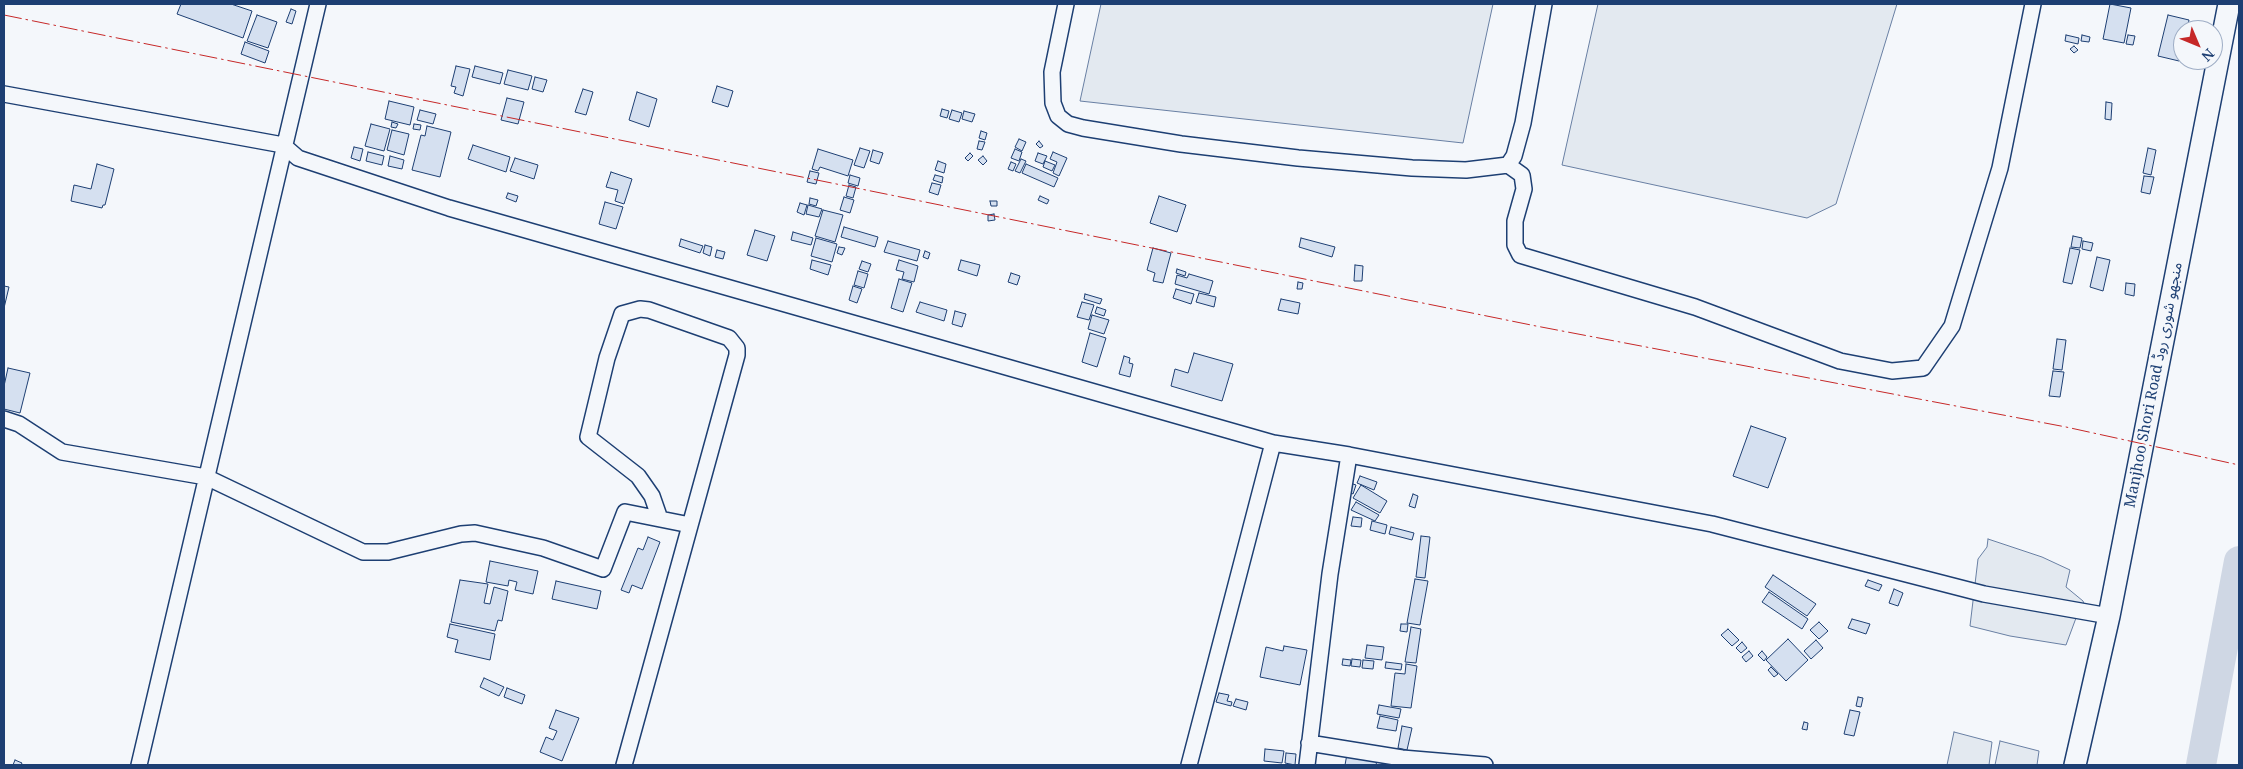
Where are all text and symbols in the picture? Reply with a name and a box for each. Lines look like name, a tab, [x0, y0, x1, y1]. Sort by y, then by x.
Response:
north arrow	[2173, 20, 2223, 70]
text: N	[2198, 45, 2219, 66]
street label: Manjhoo Shori Road منجھو شوری روڈ	[2121, 261, 2187, 509]

